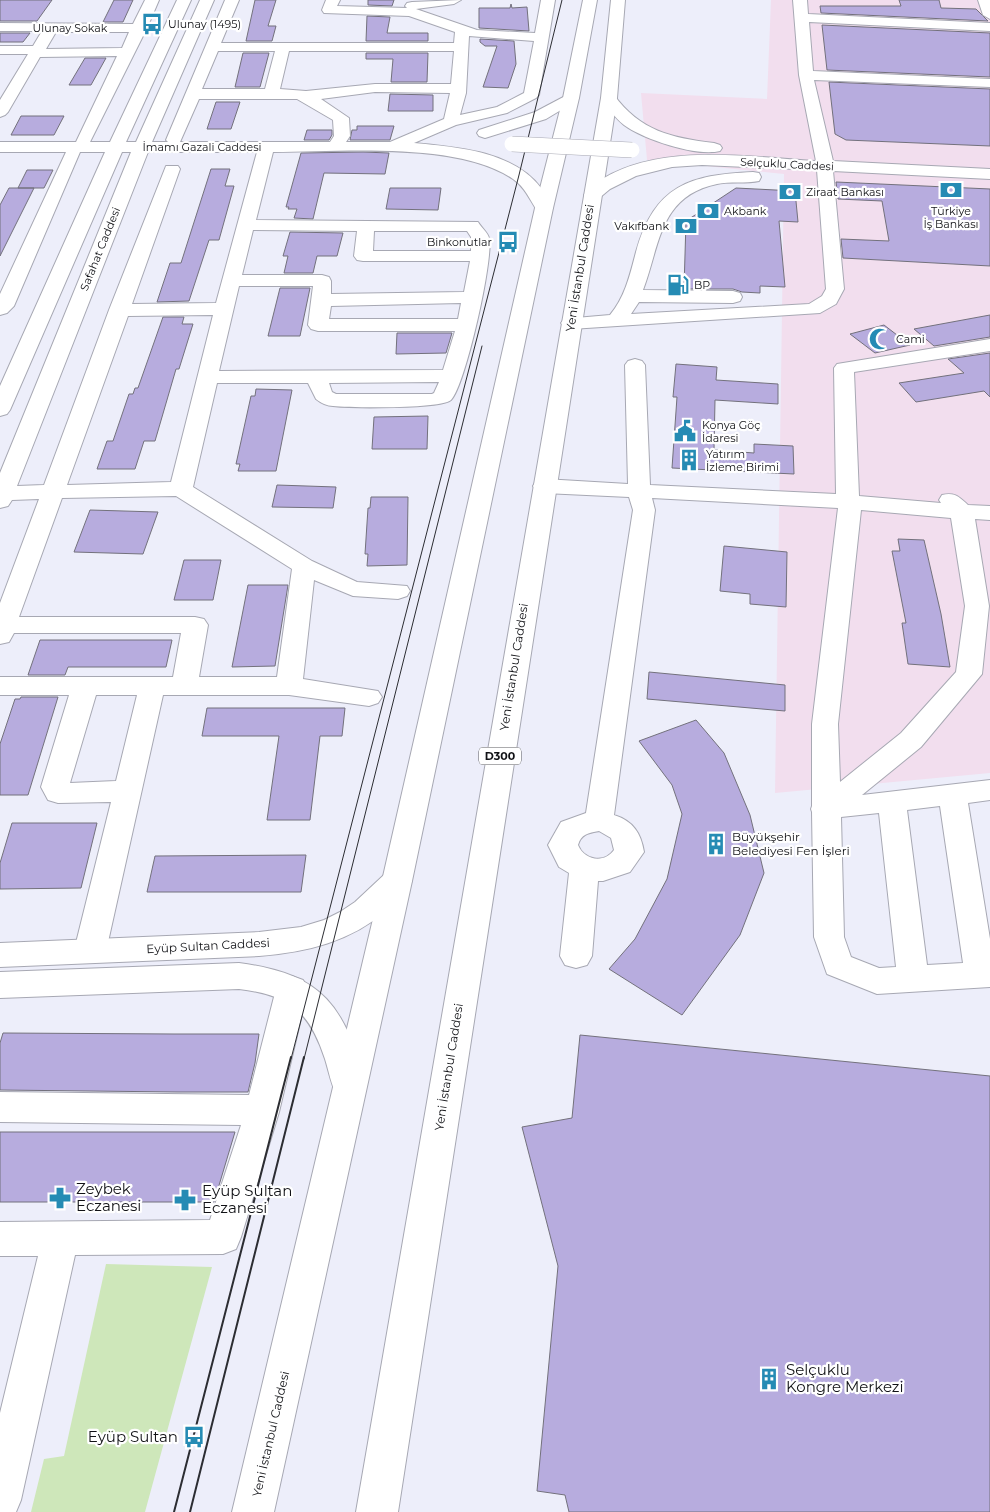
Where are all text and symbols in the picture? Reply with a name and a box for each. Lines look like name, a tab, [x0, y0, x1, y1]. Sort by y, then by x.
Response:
bus stop icon: Ulunay (1495)	[139, 11, 165, 37]
place label: Ulunay (1495)	[168, 17, 241, 31]
street label: Ulunay Sokak	[33, 21, 108, 35]
street label: İmamı Gazali Caddesi	[143, 140, 262, 154]
street label: Selçuklu Caddesi	[740, 155, 834, 173]
bank icon: Türkiye İş Bankası	[938, 177, 964, 203]
bank icon: Ziraat Bankası	[777, 179, 803, 205]
place label: Ziraat Bankası	[806, 185, 884, 199]
bank icon: Akbank	[695, 198, 721, 224]
street label: Yeni İstanbul Caddesi	[562, 203, 597, 333]
place label: Akbank	[724, 204, 767, 218]
place label: Türkiye İş Bankası	[923, 204, 979, 231]
street label: Safahat Caddesi	[77, 205, 123, 293]
bank icon: Vakıfbank	[673, 213, 699, 239]
place label: Vakıfbank	[614, 219, 669, 233]
bus stop icon: Binkonutlar	[495, 229, 521, 255]
place label: Binkonutlar	[427, 235, 492, 249]
fuel station icon: BP	[665, 272, 691, 298]
place label: BP	[694, 278, 710, 292]
mosque icon: Cami	[867, 326, 893, 352]
place label: Cami	[896, 332, 925, 346]
public building icon: Konya Göç İdaresi	[672, 418, 698, 444]
place label: Konya Göç İdaresi	[702, 418, 760, 445]
building icon: Yatırım İzleme Birimi	[676, 447, 702, 473]
place label: Yatırım İzleme Birimi	[706, 447, 779, 474]
street label: Yeni İstanbul Caddesi	[496, 602, 531, 732]
road number: D300	[479, 748, 521, 764]
place label: Büyükşehir Belediyesi Fen İşleri	[732, 829, 850, 858]
building icon: Büyükşehir Belediyesi Fen İşleri	[703, 831, 729, 857]
street label: Eyüp Sultan Caddesi	[146, 935, 270, 956]
street label: Yeni İstanbul Caddesi	[431, 1002, 466, 1132]
place label: Zeybek Eczanesi	[76, 1179, 141, 1215]
place label: Eyüp Sultan Eczanesi	[202, 1181, 292, 1217]
pharmacy icon: Zeybek Eczanesi	[47, 1185, 73, 1211]
pharmacy icon: Eyüp Sultan Eczanesi	[172, 1187, 198, 1213]
place label: Selçuklu Kongre Merkezi	[786, 1360, 904, 1396]
building icon: Selçuklu Kongre Merkezi	[756, 1366, 782, 1392]
street label: Yeni İstanbul Caddesi	[249, 1370, 292, 1498]
bus stop icon: Eyüp Sultan	[181, 1424, 207, 1450]
place label: Eyüp Sultan	[88, 1427, 178, 1446]

